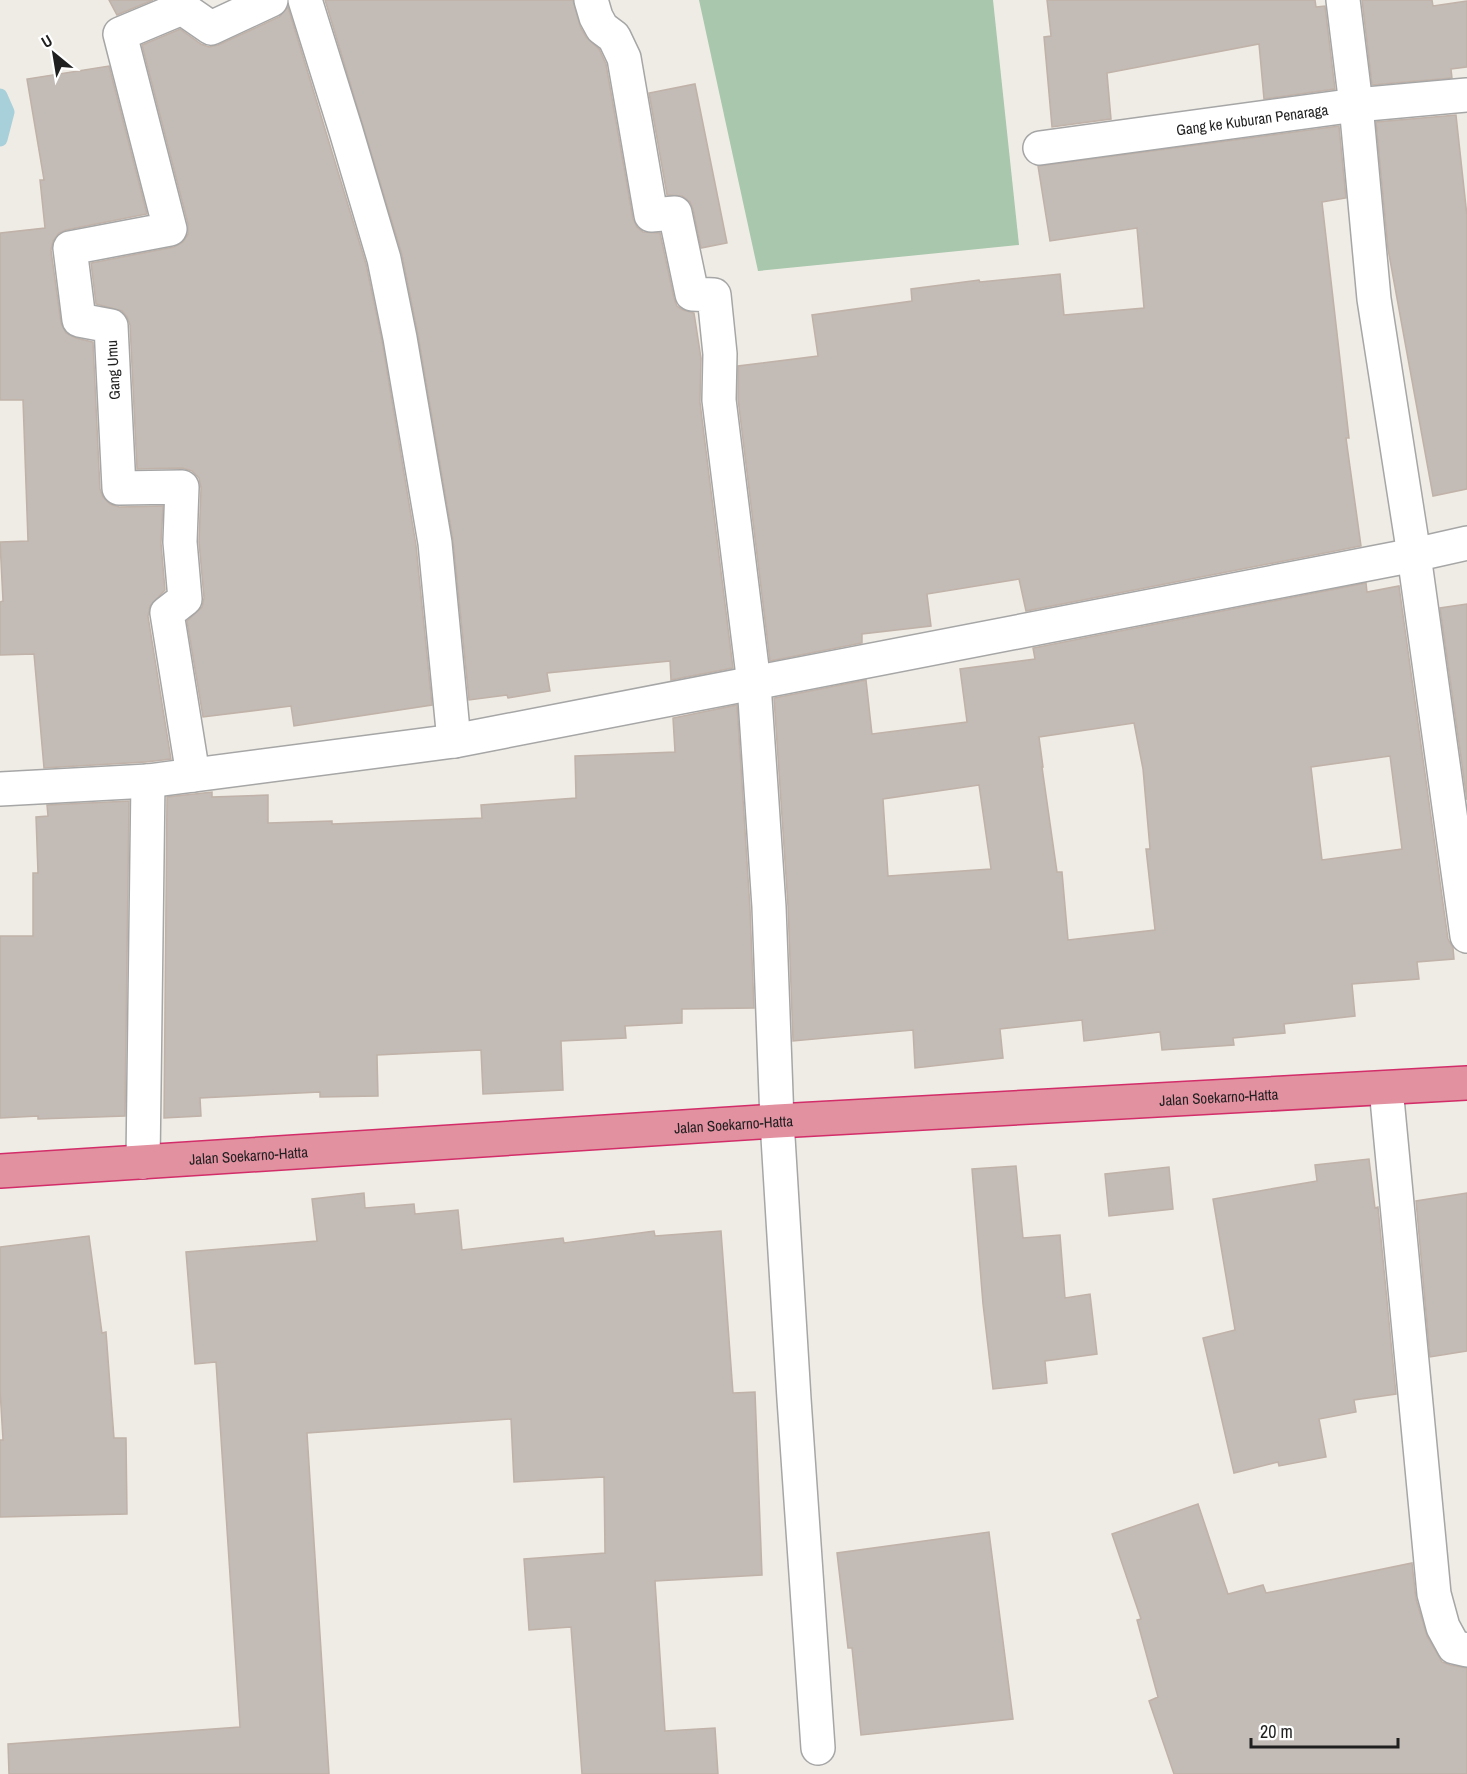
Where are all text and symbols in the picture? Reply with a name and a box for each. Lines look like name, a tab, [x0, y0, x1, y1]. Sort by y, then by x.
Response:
north arrow	[24, 24, 84, 84]
text: U	[37, 29, 56, 53]
street label: Gang ke Kuburan Penaraga	[1175, 98, 1330, 140]
street label: Gang Umu	[101, 340, 125, 400]
street label: Jalan Soekarno-Hatta	[1159, 1083, 1279, 1110]
street label: Jalan Soekarno-Hatta	[673, 1110, 794, 1138]
street label: Jalan Soekarno-Hatta	[188, 1141, 309, 1169]
scale bar	[1251, 1711, 1398, 1749]
text: 20 m	[1260, 1719, 1293, 1744]

